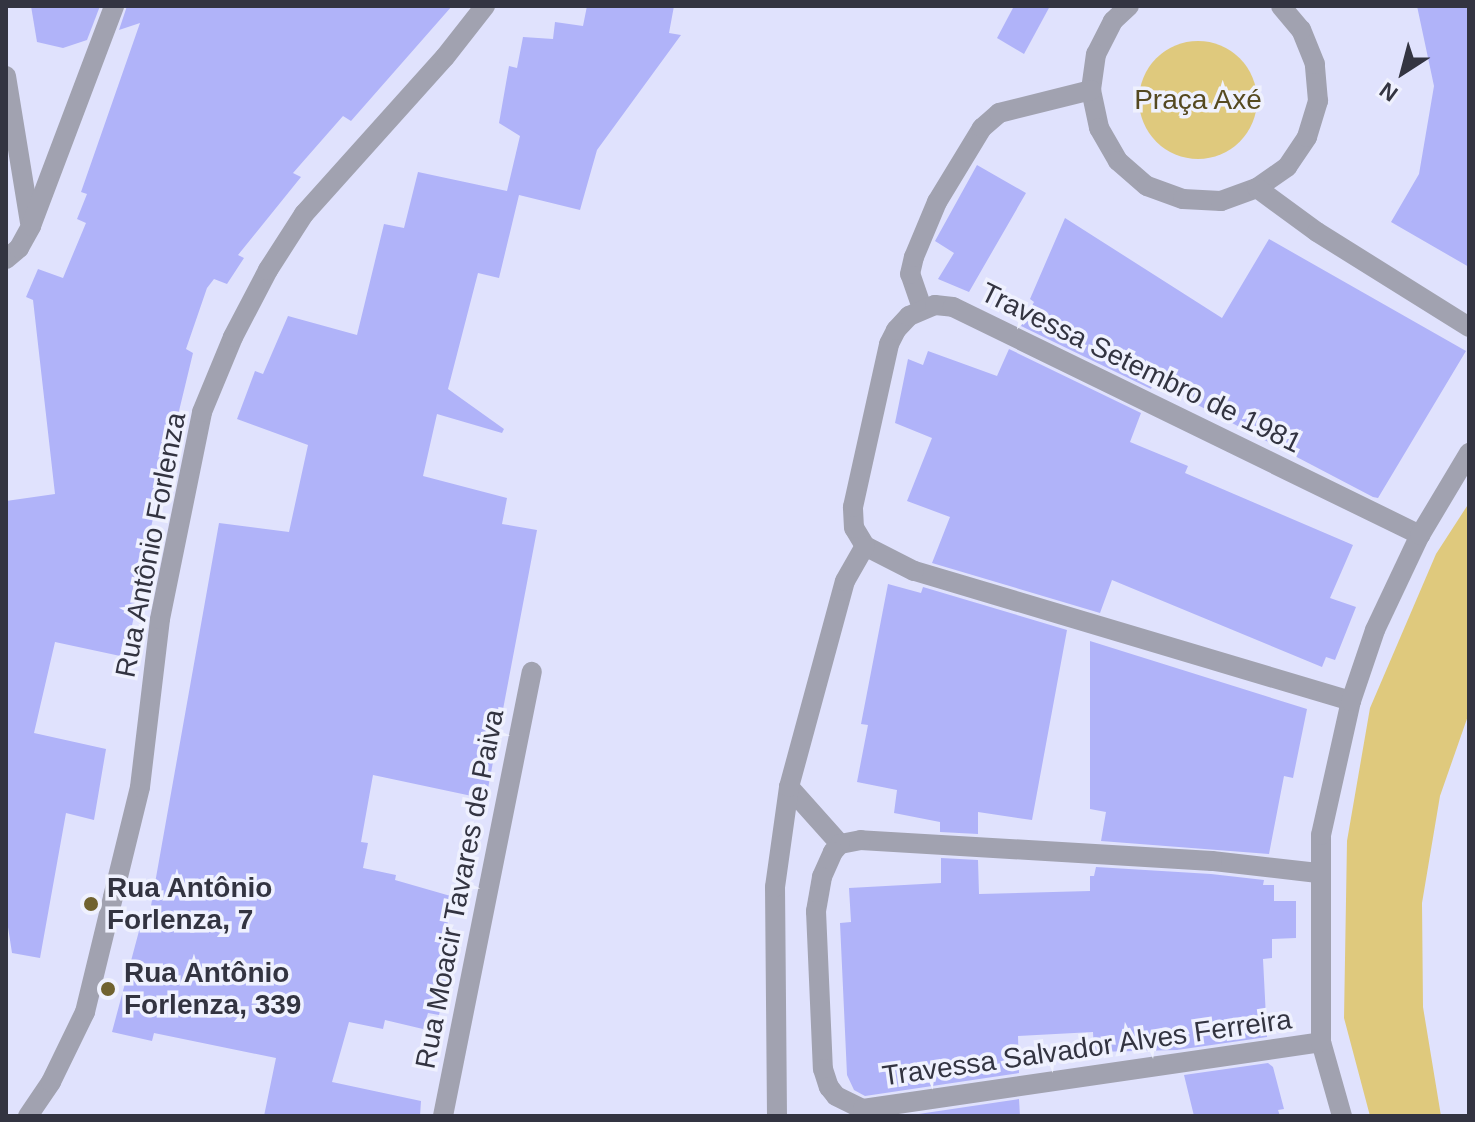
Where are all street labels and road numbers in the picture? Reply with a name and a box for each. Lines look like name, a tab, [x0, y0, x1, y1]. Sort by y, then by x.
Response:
street label: Travessa Setembro de 1981	[975, 276, 1307, 460]
street label: Rua Antônio Forlenza	[109, 409, 193, 681]
street label: Rua Moacir Tavares de Paiva	[409, 706, 511, 1072]
street label: Travessa Salvador Alves Ferreira	[879, 1003, 1295, 1093]

